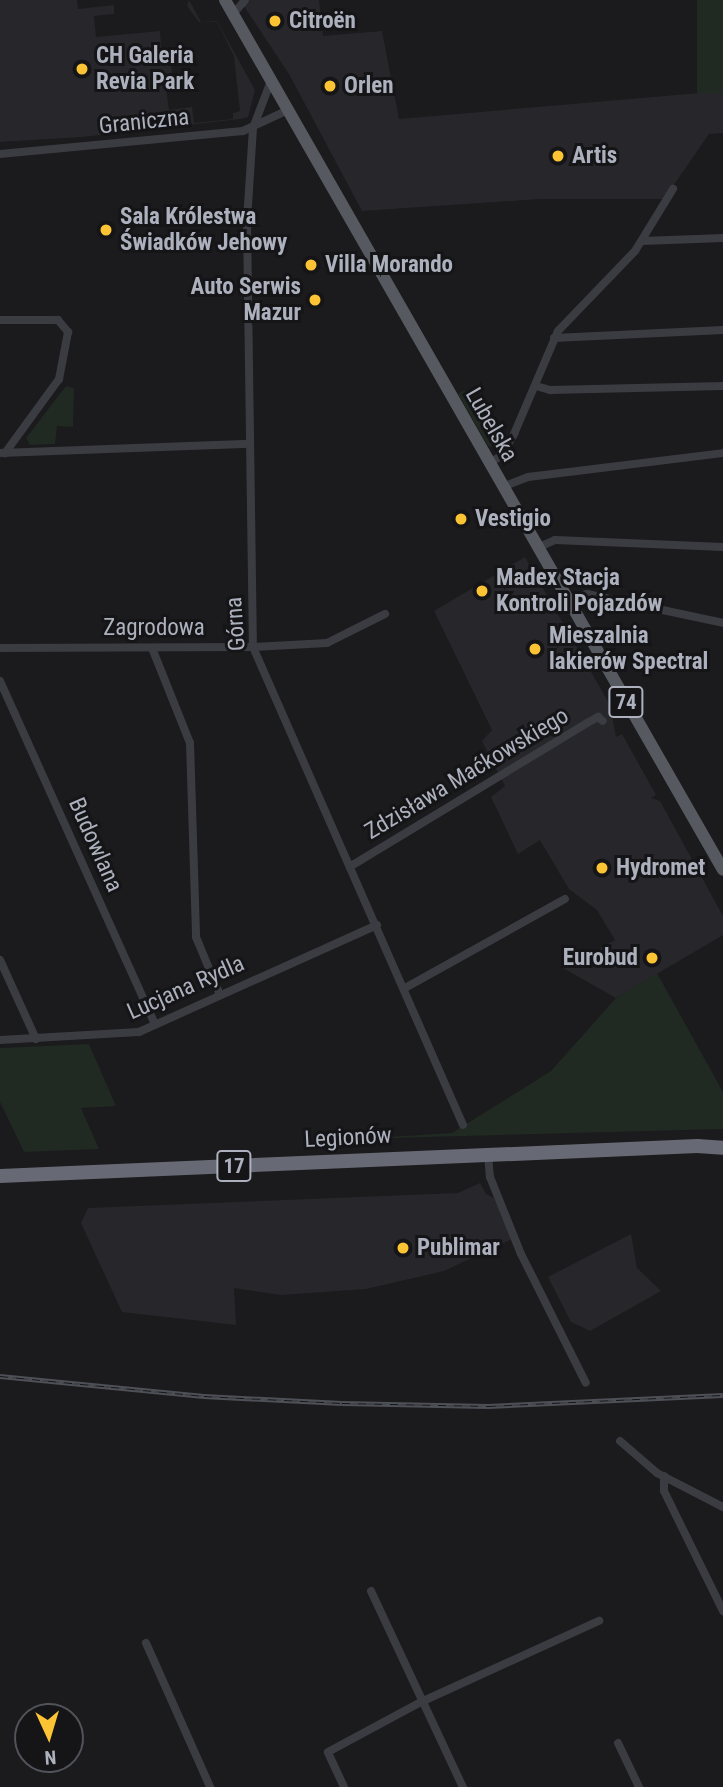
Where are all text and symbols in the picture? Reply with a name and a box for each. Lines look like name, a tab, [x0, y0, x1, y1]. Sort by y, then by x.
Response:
place label: Citroën	[289, 7, 356, 35]
marker: Citroën	[267, 13, 283, 29]
place label: CH Galeria Revia Park	[96, 42, 194, 96]
marker: CH Galeria Revia Park	[74, 61, 90, 77]
place label: Orlen	[344, 72, 394, 100]
marker: Orlen	[322, 78, 338, 94]
street label: Graniczna	[98, 104, 190, 140]
place label: Artis	[572, 142, 617, 170]
marker: Artis	[550, 148, 566, 164]
place label: Sala Królestwa Świadków Jehowy	[120, 203, 287, 257]
marker: Sala Królestwa Świadków Jehowy	[98, 222, 114, 238]
place label: Villa Morando	[325, 251, 453, 279]
marker: Villa Morando	[303, 257, 319, 273]
place label: Auto Serwis Mazur	[191, 273, 301, 327]
marker: Auto Serwis Mazur	[307, 292, 323, 308]
street label: Lubelska	[459, 383, 523, 467]
place label: Vestigio	[475, 505, 551, 533]
marker: Vestigio	[453, 511, 469, 527]
place label: Madex Stacja Kontroli Pojazdów	[496, 564, 662, 618]
marker: Madex Stacja Kontroli Pojazdów	[474, 583, 490, 599]
street label: Górna	[220, 596, 252, 652]
street label: Zagrodowa	[103, 614, 205, 642]
place label: Mieszalnia lakierów Spectral	[549, 622, 708, 676]
marker: Mieszalnia lakierów Spectral	[527, 641, 543, 657]
road number: 74	[607, 684, 645, 720]
street label: Zdzisława Maćkowskiego	[360, 702, 574, 846]
street label: Budowlana	[62, 794, 128, 896]
place label: Hydromet	[616, 854, 705, 882]
marker: Hydromet	[594, 860, 610, 876]
place label: Eurobud	[563, 944, 638, 972]
street label: Lucjana Rydla	[123, 950, 249, 1026]
marker: Eurobud	[644, 950, 660, 966]
street label: Legionów	[304, 1122, 392, 1154]
road number: 17	[215, 1148, 253, 1184]
place label: Publimar	[417, 1234, 500, 1262]
marker: Publimar	[395, 1240, 411, 1256]
north arrow	[14, 1703, 84, 1773]
text: N	[44, 1746, 57, 1769]

